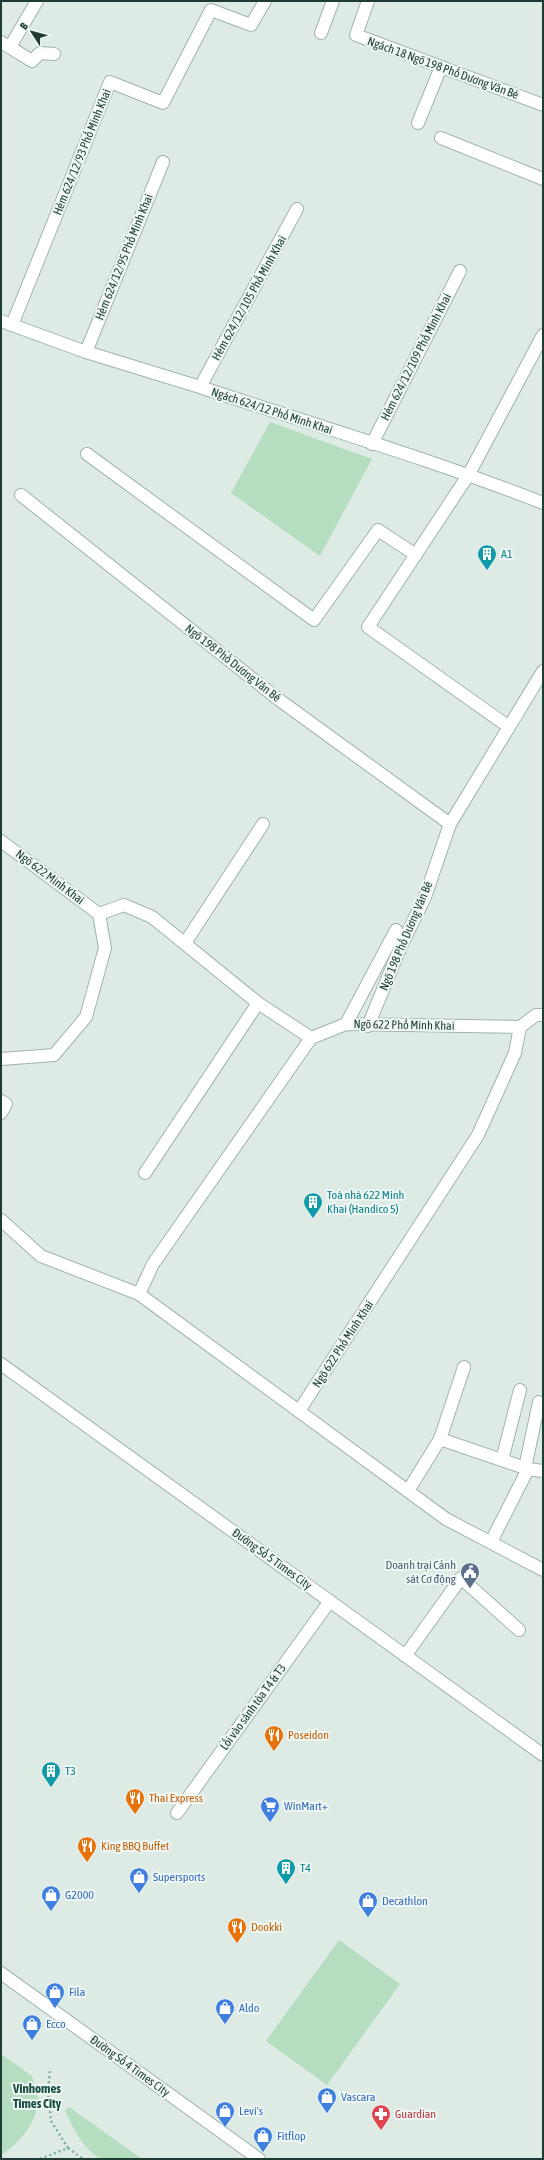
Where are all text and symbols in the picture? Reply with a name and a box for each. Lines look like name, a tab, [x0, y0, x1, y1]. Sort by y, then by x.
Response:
north arrow	[12, 12, 52, 52]
text: B	[18, 20, 31, 32]
street label: Ngách 18 Ngõ 198 Phố Dương Văn Bé	[366, 34, 520, 102]
street label: Hẻm 624/12/93 Phố Minh Khai	[50, 87, 114, 217]
street label: Hẻm 624/12/95 Phố Minh Khai	[92, 192, 156, 322]
street label: Hẻm 624/12/105 Phố Minh Khai	[209, 233, 289, 363]
street label: Hẻm 624/12/109 Phố Minh Khai	[378, 291, 454, 423]
street label: Ngách 624/12 Phố Minh Khai	[210, 385, 334, 437]
building icon: A1	[476, 543, 498, 571]
place label: A1	[501, 547, 513, 561]
street label: Ngõ 198 Phố Dương Văn Bé	[182, 621, 284, 705]
street label: Ngõ 622 Minh Khai	[13, 847, 87, 907]
street label: Ngõ 198 Phố Dương Văn Bé	[377, 879, 435, 993]
street label: Ngõ 622 Phố Minh Khai	[353, 1017, 455, 1033]
place label: Toà nhà 622 Minh Khai (Handico 5)	[327, 1188, 404, 1216]
building icon: Toà nhà 622 Minh Khai (Handico 5)	[302, 1191, 324, 1219]
street label: Ngõ 622 Phố Minh Khai	[310, 1298, 376, 1390]
street label: Đường Số 5 Times City	[230, 1525, 314, 1593]
place label: Doanh trại Cảnh sát Cơ động	[385, 1558, 457, 1586]
public building icon: Doanh trại Cảnh sát Cơ động	[459, 1561, 481, 1589]
street label: Lối vào sảnh tòa T4 & T3	[217, 1661, 289, 1753]
restaurant icon: Poseidon	[263, 1724, 285, 1752]
place label: Poseidon	[288, 1728, 329, 1742]
building icon: T3	[40, 1760, 62, 1788]
place label: T3	[65, 1764, 76, 1778]
restaurant icon: Thai Express	[124, 1787, 146, 1815]
place label: Thai Express	[149, 1791, 203, 1805]
supermarket icon: WinMart+	[259, 1795, 281, 1823]
place label: WinMart+	[284, 1799, 328, 1813]
restaurant icon: King BBQ Buffet	[76, 1835, 98, 1863]
place label: King BBQ Buffet	[101, 1839, 170, 1853]
building icon: T4	[275, 1857, 297, 1885]
place label: T4	[300, 1861, 311, 1875]
shop icon: Supersports	[128, 1866, 150, 1894]
place label: Supersports	[153, 1870, 205, 1884]
shop icon: G2000	[40, 1884, 62, 1912]
place label: G2000	[65, 1888, 94, 1902]
shop icon: Decathlon	[357, 1890, 379, 1918]
place label: Decathlon	[382, 1894, 428, 1908]
restaurant icon: Dookki	[226, 1916, 248, 1944]
place label: Dookki	[251, 1920, 282, 1934]
shop icon: Fila	[44, 1981, 66, 2009]
place label: Fila	[69, 1985, 85, 1999]
shop icon: Aldo	[214, 1997, 236, 2025]
place label: Aldo	[239, 2001, 260, 2015]
shop icon: Ecco	[21, 2013, 43, 2041]
place label: Ecco	[46, 2017, 66, 2031]
street label: Đường Số 4 Times City	[88, 2032, 172, 2100]
district label: Vinhomes Times City	[12, 2081, 62, 2111]
shop icon: Vascara	[316, 2086, 338, 2114]
place label: Vascara	[341, 2090, 375, 2104]
shop icon: Levi's	[214, 2100, 236, 2128]
pharmacy icon: Guardian	[370, 2103, 392, 2131]
place label: Levi's	[239, 2104, 263, 2118]
place label: Guardian	[395, 2107, 436, 2121]
shop icon: Fitflop	[252, 2125, 274, 2153]
place label: Fitflop	[277, 2129, 306, 2143]

